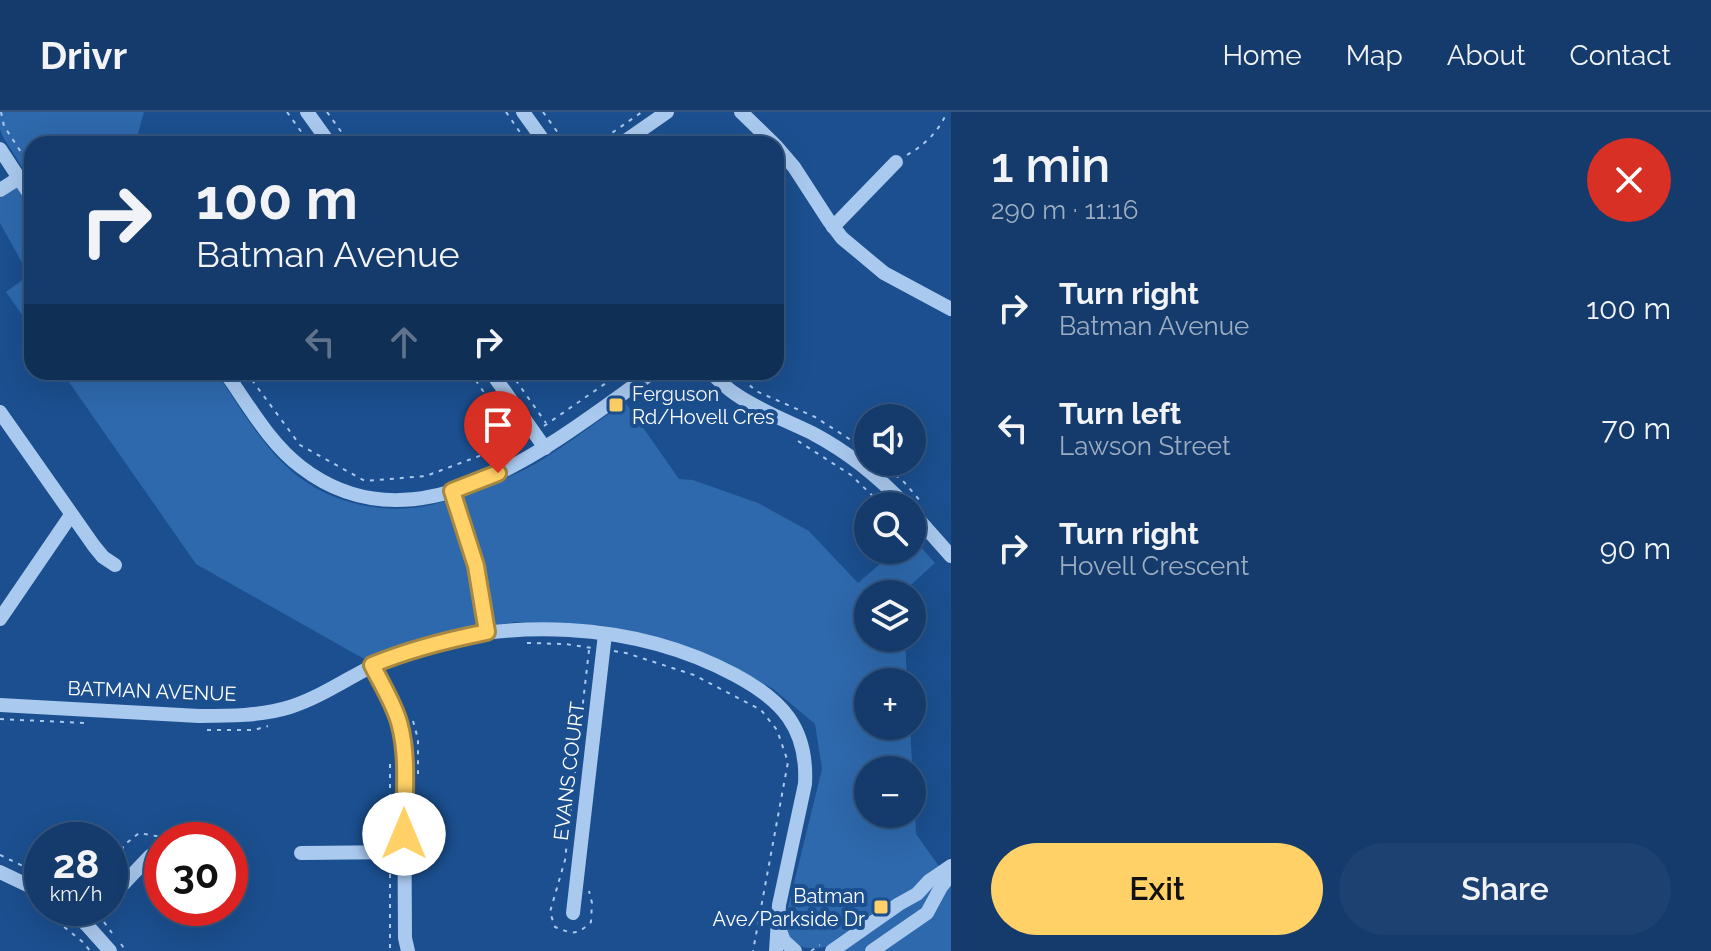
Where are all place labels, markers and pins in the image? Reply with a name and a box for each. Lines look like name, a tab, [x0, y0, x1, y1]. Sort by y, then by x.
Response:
place label: Ferguson Rd/Hovell Cres	[632, 382, 775, 429]
pin	[464, 391, 532, 473]
marker: Ferguson Rd/Hovell Cres	[607, 396, 625, 414]
place label: Batman Ave/Parkside Dr	[713, 884, 865, 931]
marker: Batman Ave/Parkside Dr	[872, 898, 890, 916]

